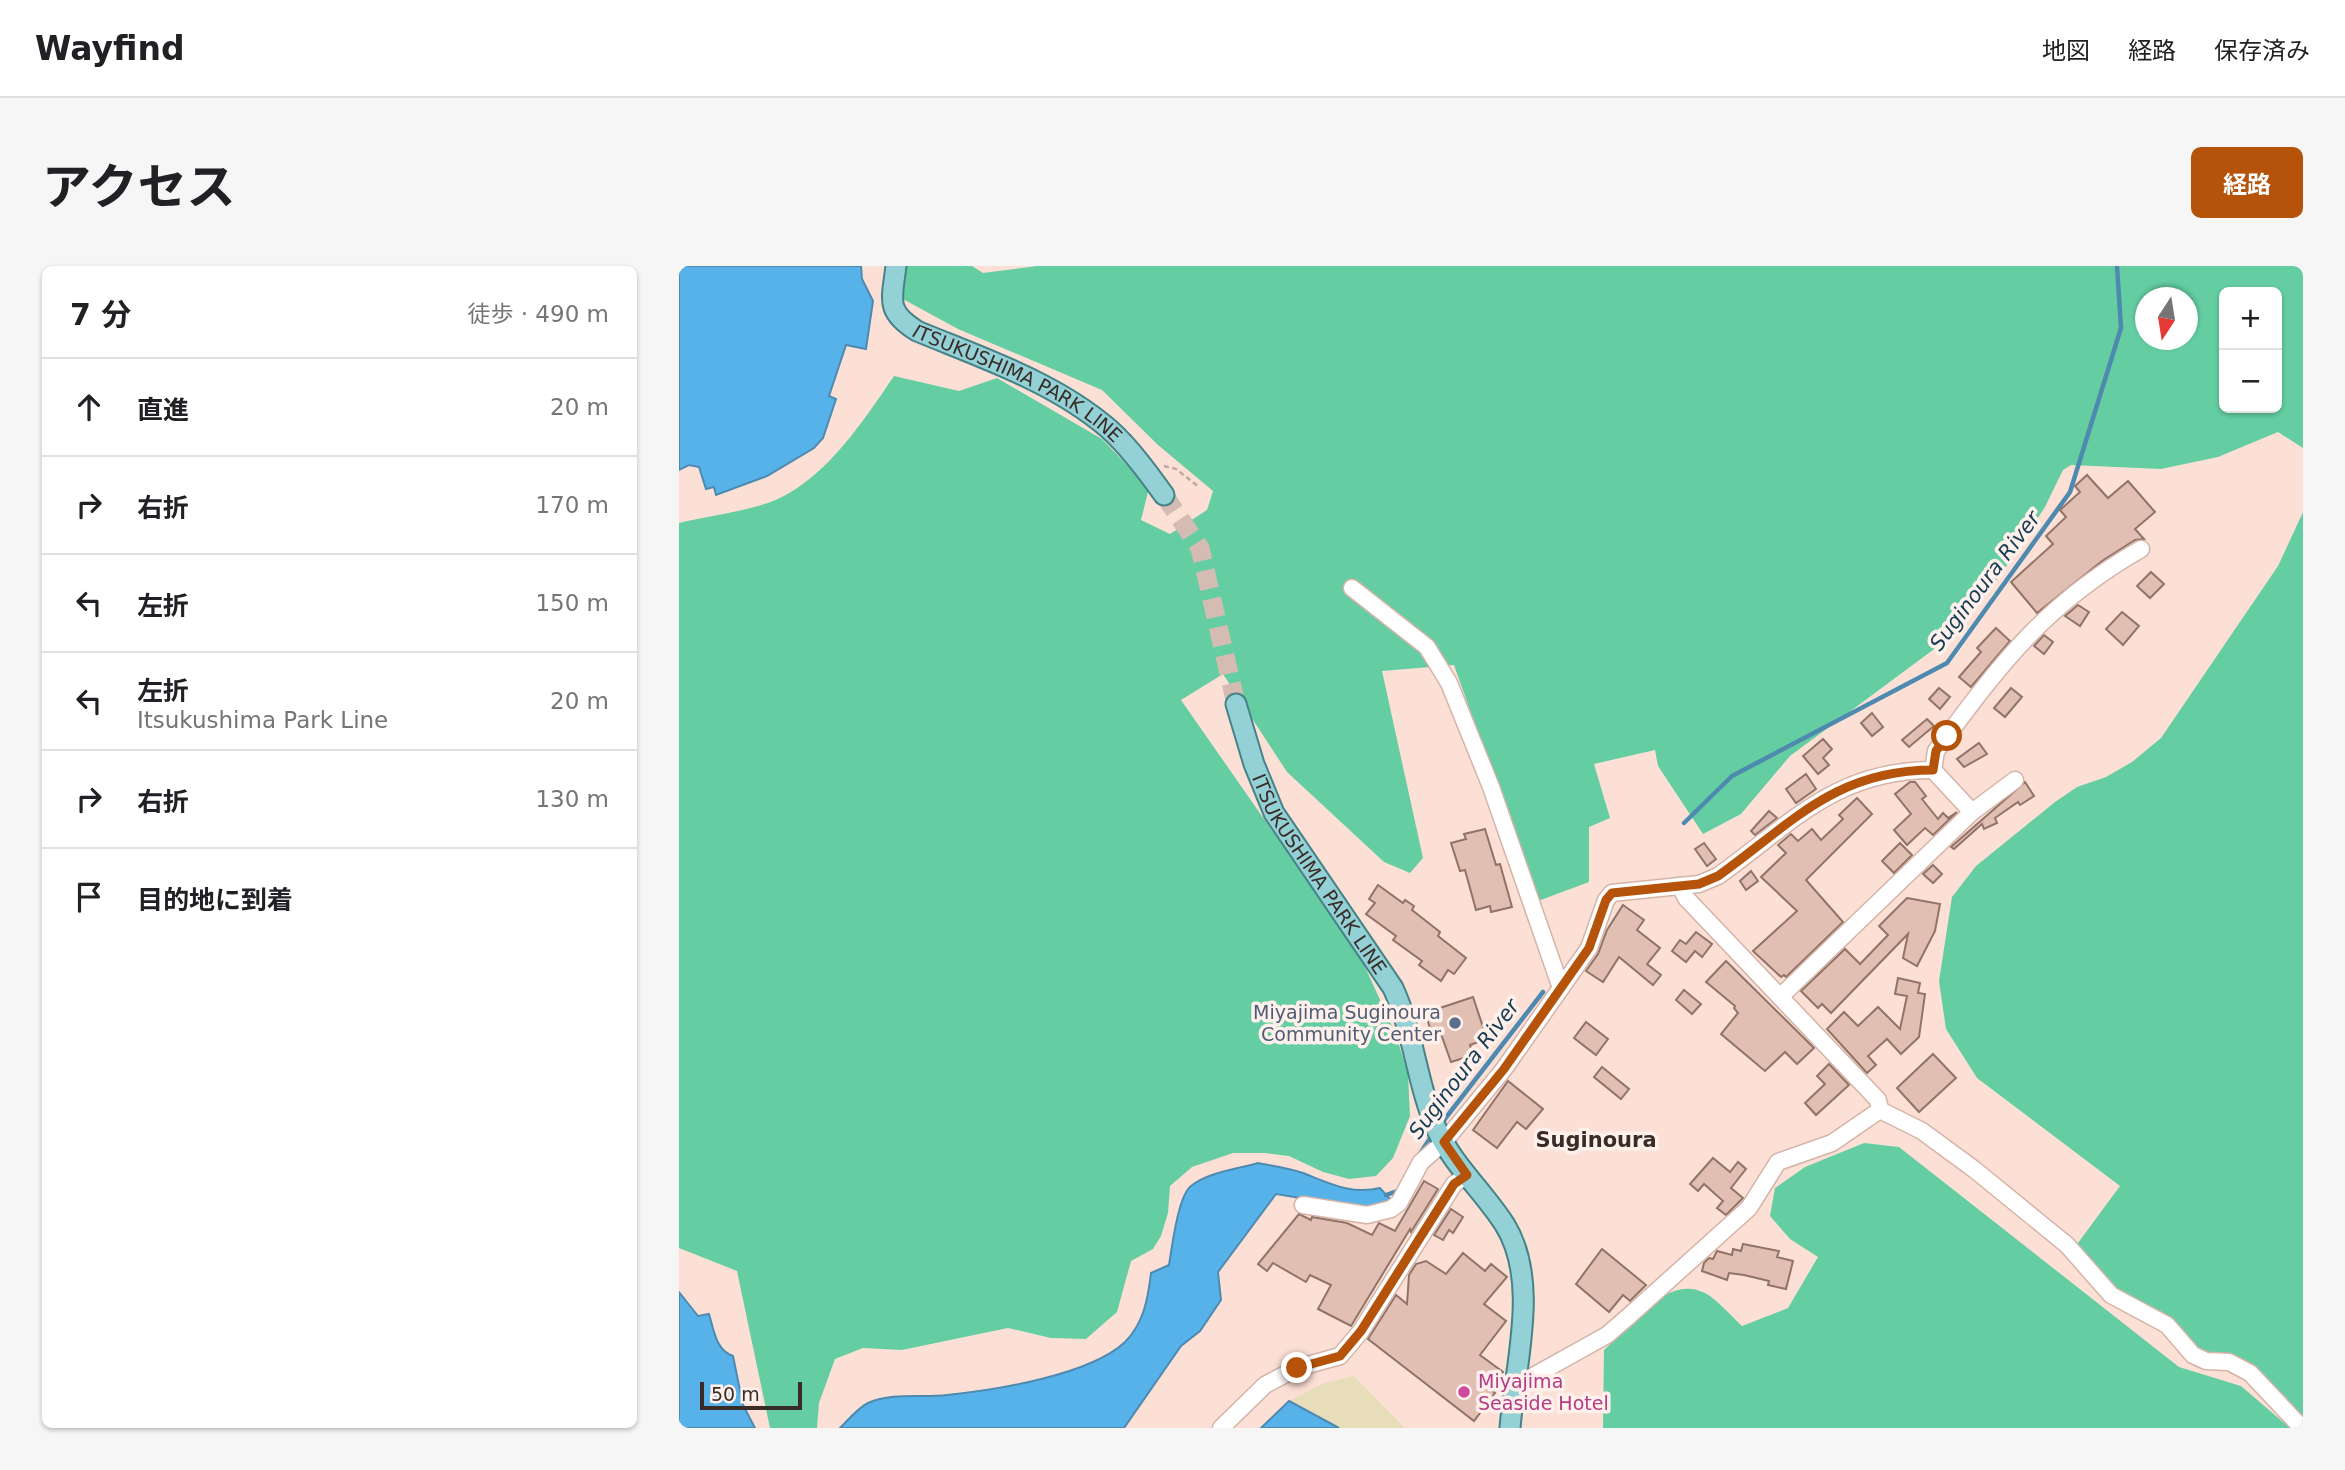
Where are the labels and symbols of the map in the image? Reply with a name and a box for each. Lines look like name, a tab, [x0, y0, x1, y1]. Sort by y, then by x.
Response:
north arrow	[2135, 287, 2198, 350]
street label: ITSUKUSHIMA PARK LINE	[908, 320, 1127, 447]
water label: Suginoura River	[1925, 506, 2046, 655]
route start	[1931, 720, 1962, 751]
street label: ITSUKUSHIMA PARK LINE	[1248, 770, 1391, 978]
water label: Suginoura River	[1404, 994, 1525, 1143]
place label: Miyajima Suginoura Community Center	[1253, 1001, 1441, 1045]
marker: Miyajima Suginoura Community Center	[1447, 1015, 1463, 1031]
district label: Suginoura	[1535, 1128, 1657, 1152]
route end	[1281, 1352, 1312, 1383]
place label: Miyajima Seaside Hotel	[1478, 1370, 1609, 1414]
scale bar	[700, 1379, 801, 1411]
marker: Miyajima Seaside Hotel	[1456, 1384, 1472, 1400]

